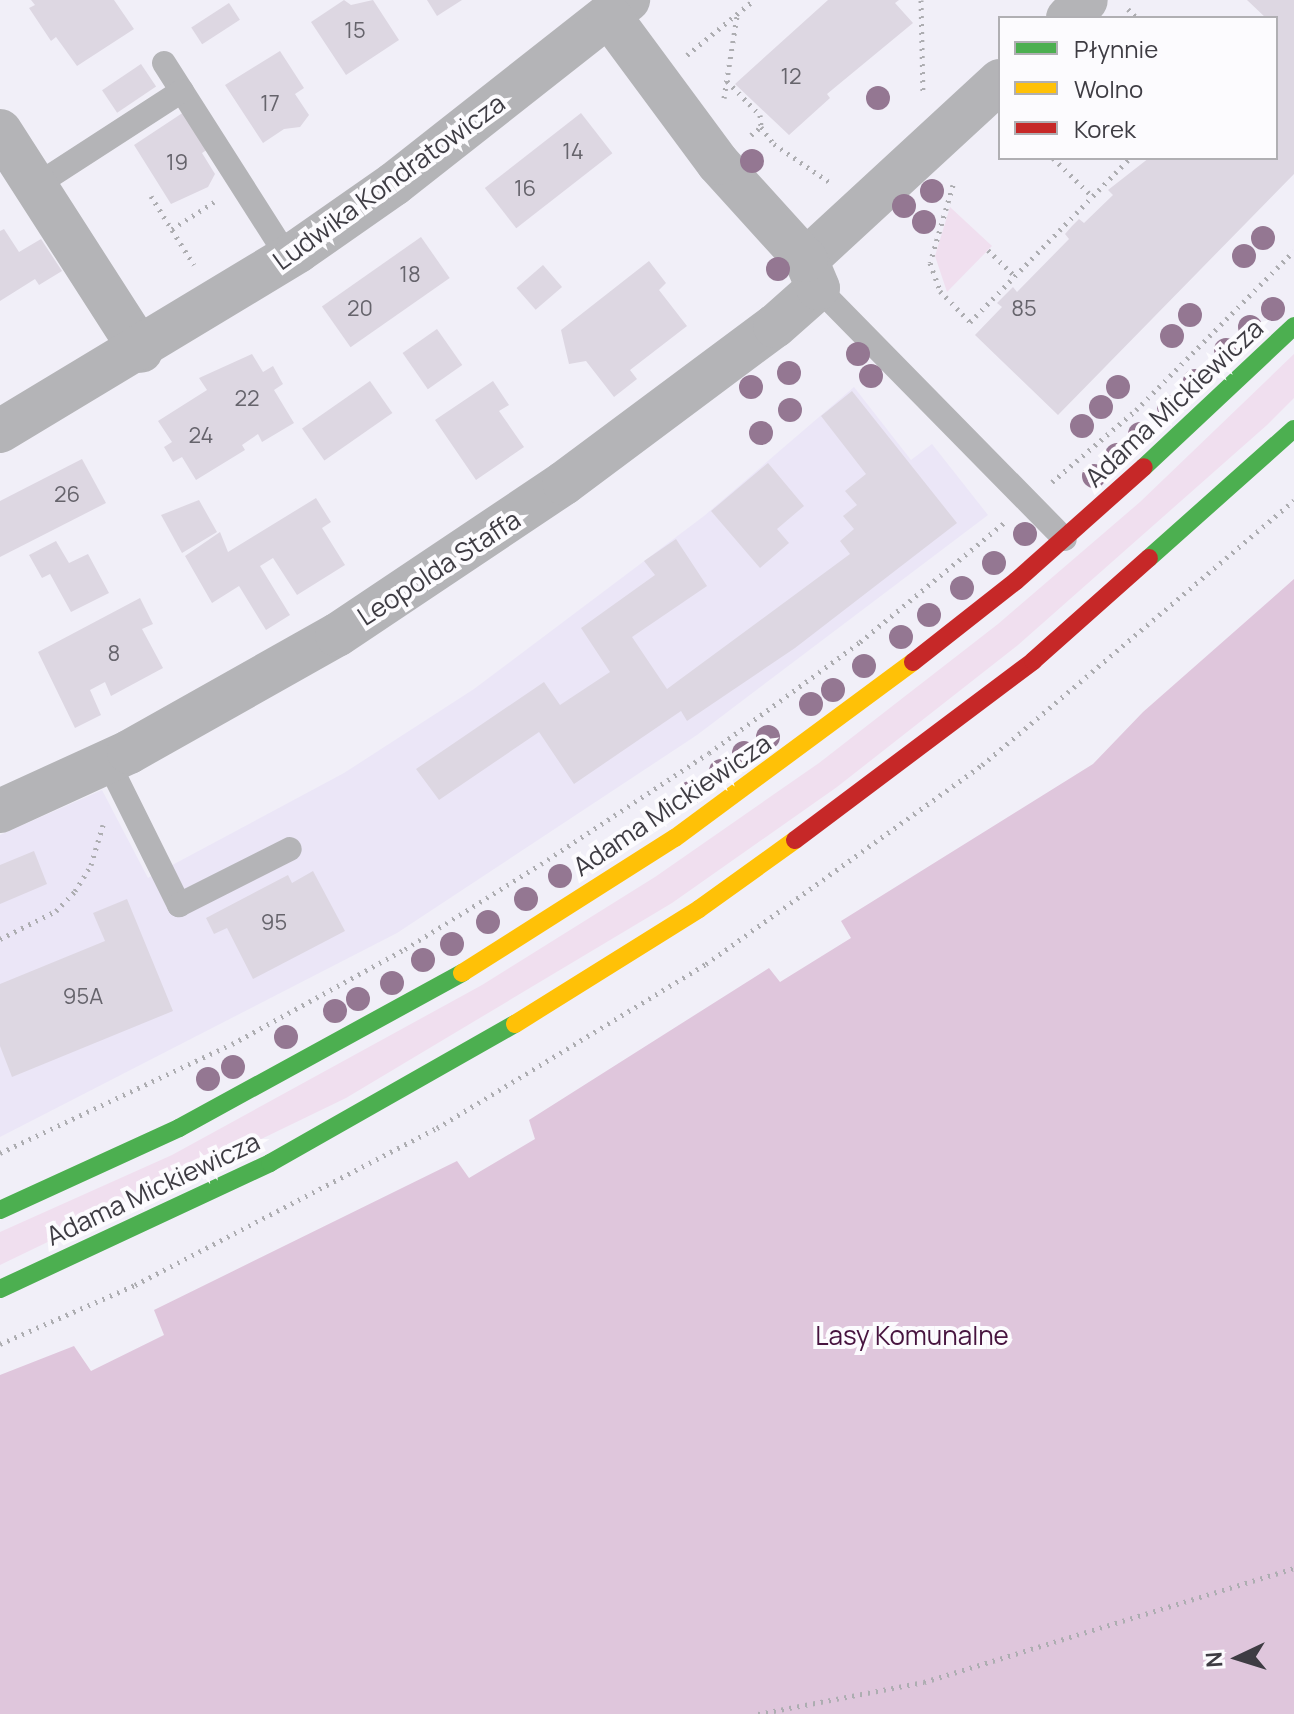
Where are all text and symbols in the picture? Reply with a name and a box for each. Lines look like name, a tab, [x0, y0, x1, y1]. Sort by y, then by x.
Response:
legend	[998, 16, 1278, 160]
house number: 15	[344, 18, 366, 44]
text: Płynnie	[1074, 32, 1158, 65]
house number: 12	[780, 64, 802, 90]
text: Wolno	[1074, 72, 1143, 105]
street label: Ludwika Kondratowicza	[267, 87, 511, 277]
house number: 17	[260, 91, 280, 117]
text: Korek	[1074, 112, 1136, 145]
house number: 14	[562, 139, 584, 165]
house number: 19	[166, 150, 188, 176]
house number: 16	[514, 176, 536, 202]
house number: 18	[399, 262, 421, 288]
house number: 20	[347, 296, 373, 322]
house number: 85	[1011, 296, 1037, 322]
street label: Adama Mickiewicza	[1079, 313, 1269, 493]
house number: 22	[234, 386, 260, 412]
house number: 24	[188, 423, 214, 449]
house number: 26	[54, 482, 80, 508]
street label: Leopolda Staffa	[352, 504, 526, 632]
house number: 8	[108, 641, 120, 667]
street label: Adama Mickiewicza	[567, 727, 777, 883]
house number: 95	[261, 910, 287, 936]
house number: 95A	[63, 984, 103, 1010]
street label: Adama Mickiewicza	[41, 1126, 265, 1252]
park label: Lasy Komunalne	[815, 1320, 1009, 1352]
north arrow	[1198, 1618, 1278, 1698]
text: N	[1199, 1651, 1230, 1669]

